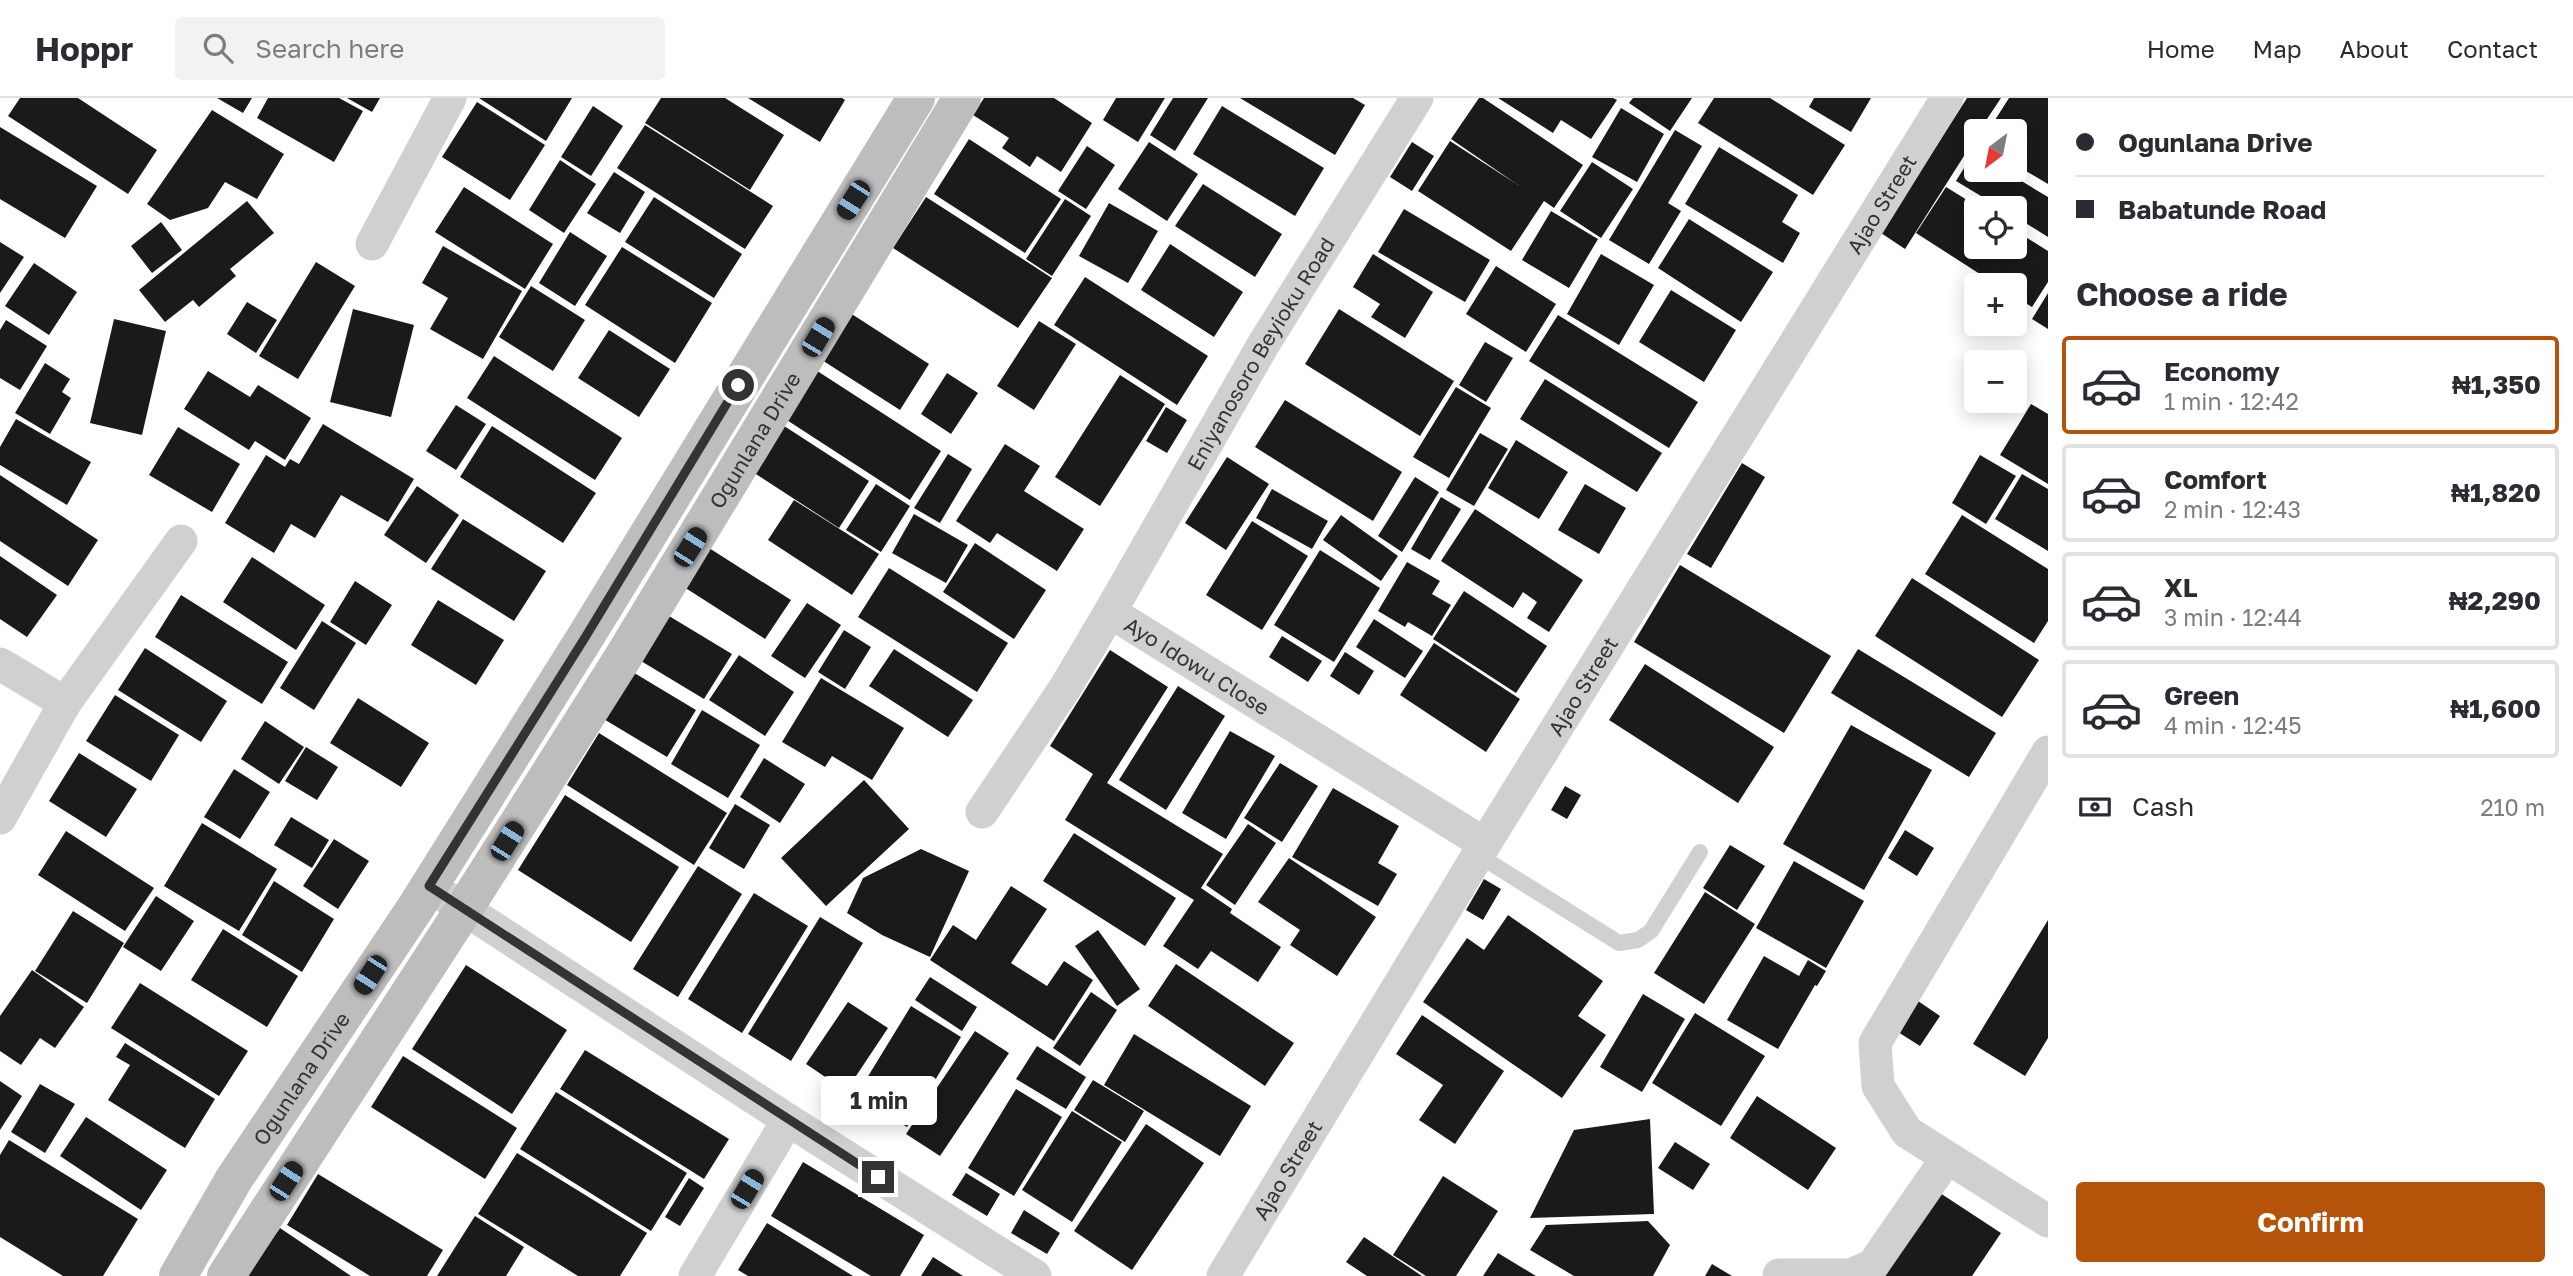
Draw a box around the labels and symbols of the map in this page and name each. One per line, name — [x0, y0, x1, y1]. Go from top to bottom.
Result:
north arrow — [1964, 119, 2026, 182]
street label: Ajao Street — [1841, 150, 1922, 258]
car — [833, 177, 874, 223]
street label: Eniyanosoro Beyioku Road — [1181, 232, 1340, 475]
car — [799, 314, 838, 360]
street label: Ogunlana Drive — [703, 367, 806, 513]
route start — [722, 369, 754, 401]
car — [670, 524, 711, 570]
street label: Ayo Idowu Close — [1120, 611, 1274, 721]
street label: Ajao Street — [1542, 632, 1623, 740]
car — [487, 818, 528, 864]
car — [350, 952, 391, 998]
street label: Ogunlana Drive — [247, 1007, 355, 1150]
callout: 1 min — [820, 1076, 936, 1124]
street label: Ajao Street — [1247, 1115, 1327, 1224]
car — [266, 1158, 307, 1204]
route end — [862, 1161, 894, 1193]
car — [728, 1166, 767, 1212]

